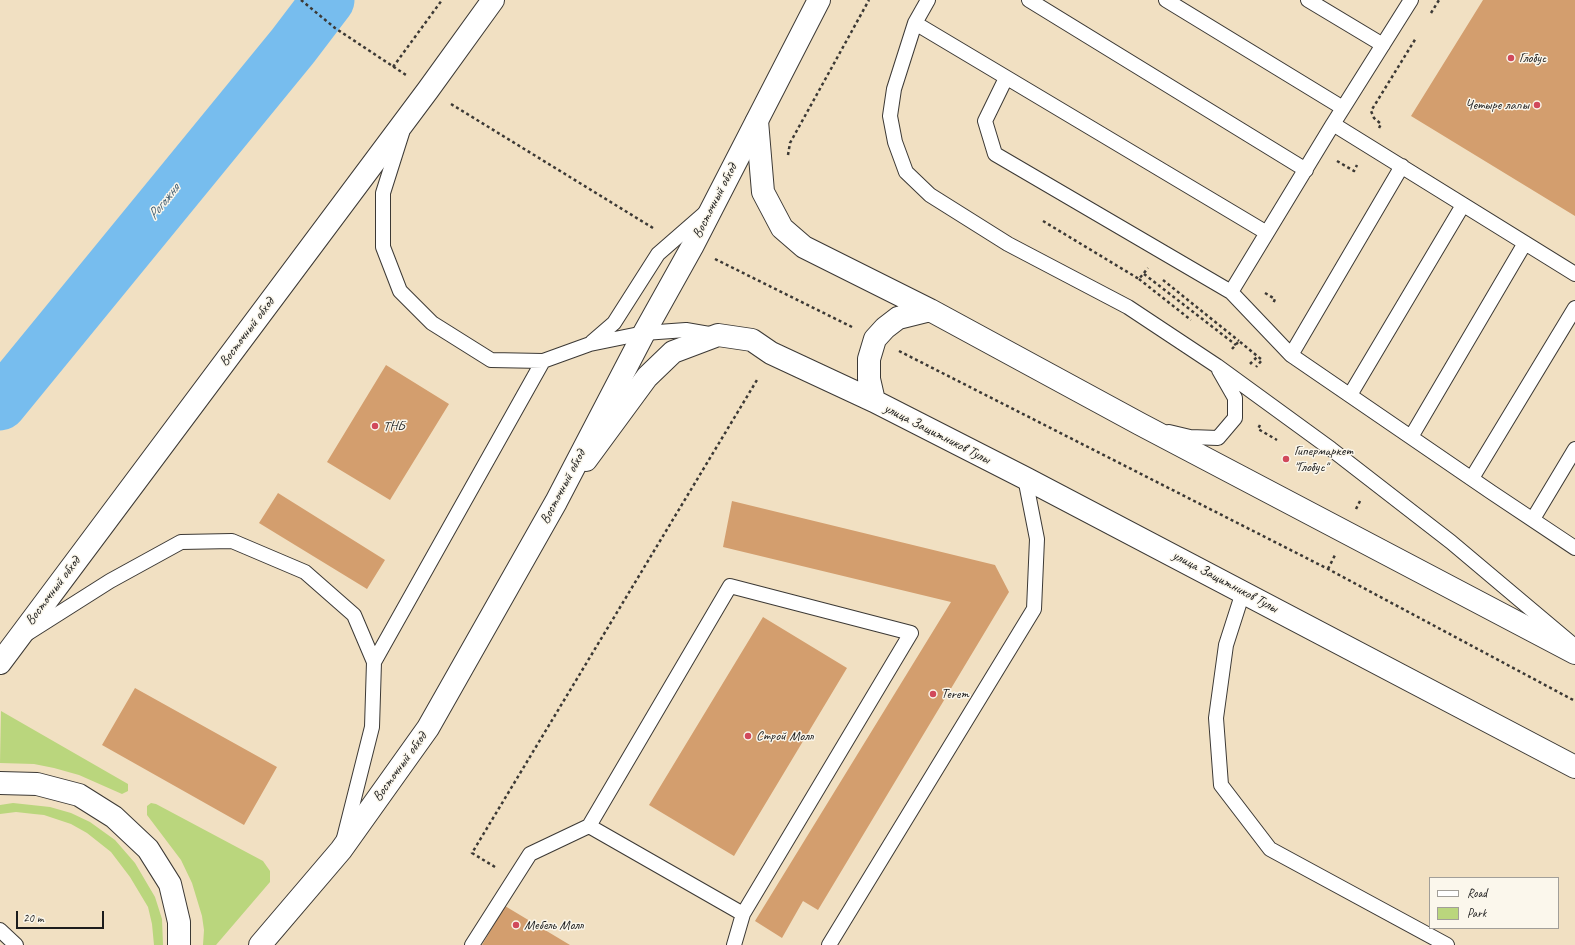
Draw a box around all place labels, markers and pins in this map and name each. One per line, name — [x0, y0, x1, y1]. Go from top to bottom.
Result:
place label: Глобус — [1519, 50, 1546, 66]
marker: Глобус — [1506, 53, 1516, 63]
place label: Четыре лапы — [1465, 97, 1529, 113]
marker: Четыре лапы — [1532, 100, 1542, 110]
place label: ТНБ — [383, 418, 405, 434]
marker: ТНБ — [370, 421, 380, 431]
place label: Гипермаркет "Глобус" — [1294, 443, 1353, 476]
marker: Гипермаркет "Глобус" — [1281, 454, 1291, 464]
place label: Terem — [941, 686, 969, 702]
marker: Terem — [928, 689, 938, 699]
place label: Строй Молл — [756, 728, 813, 744]
marker: Строй Молл — [743, 731, 753, 741]
place label: Мебель Молл — [524, 917, 583, 933]
marker: Мебель Молл — [511, 920, 521, 930]

